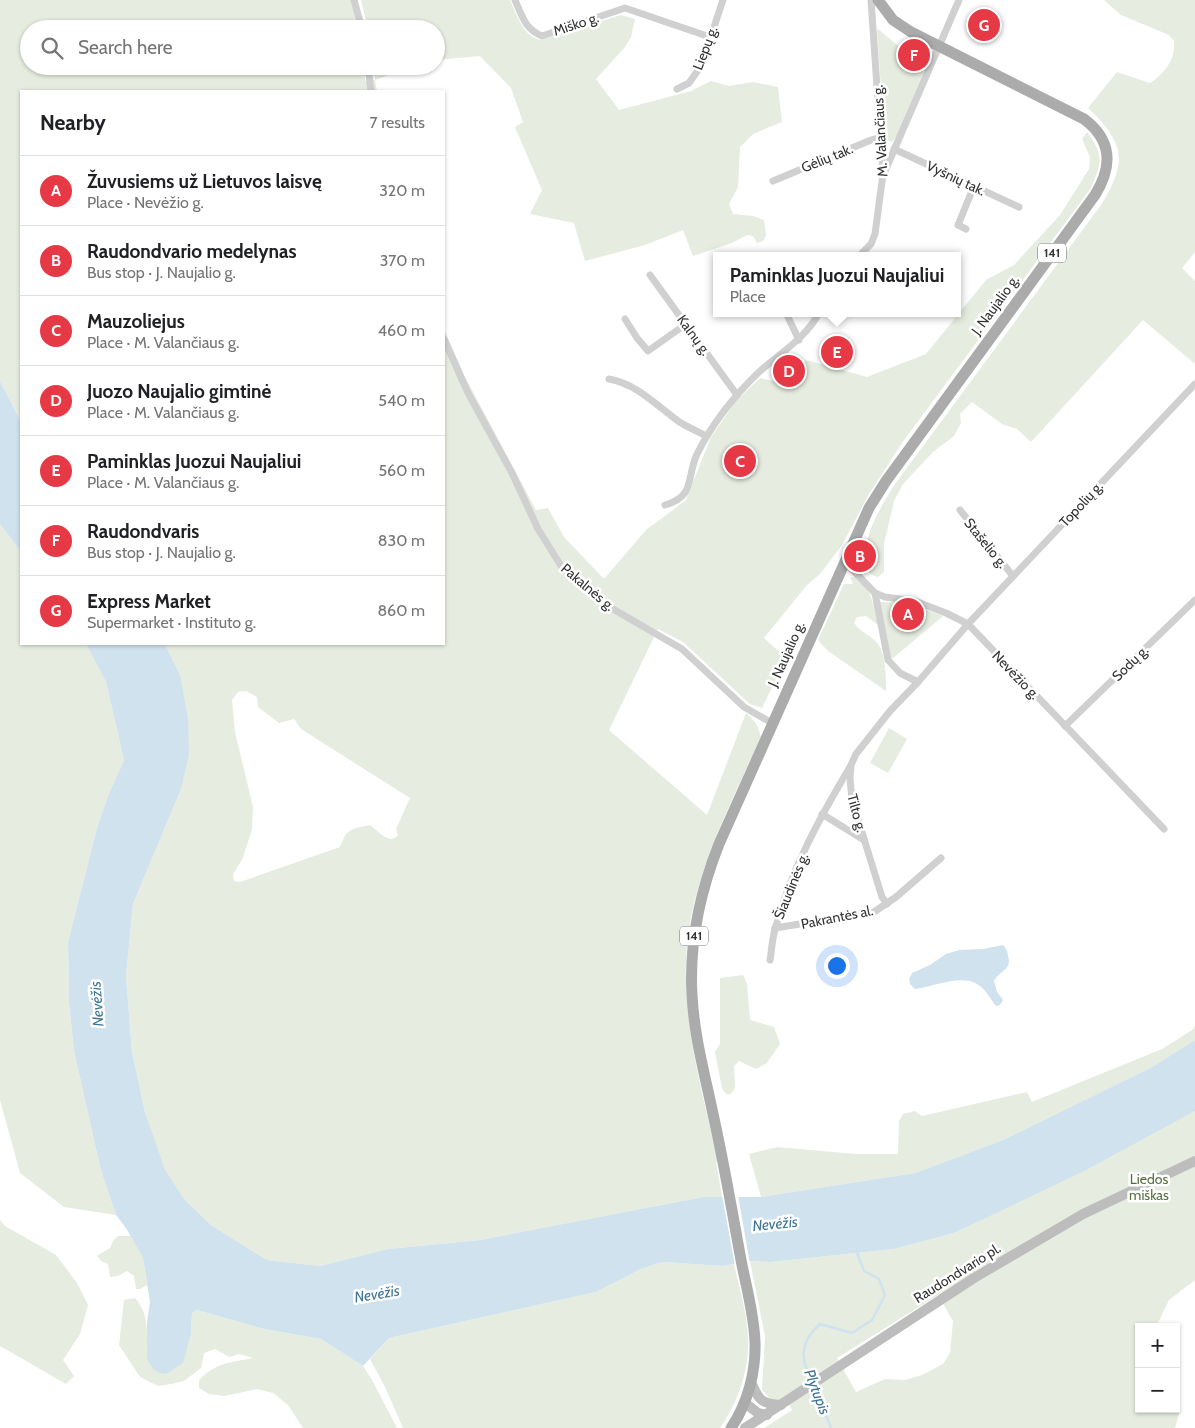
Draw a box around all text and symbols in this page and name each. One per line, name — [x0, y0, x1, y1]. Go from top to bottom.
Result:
pin: G — [968, 6, 1000, 44]
street label: Miško g. — [551, 8, 601, 40]
search box — [20, 20, 445, 75]
street label: Liepų g. — [688, 24, 722, 72]
icon: search — [38, 34, 66, 62]
text: Search here — [78, 36, 172, 59]
pin: F — [898, 36, 930, 74]
street label: M. Valančiaus g. — [869, 84, 891, 178]
text: Nearby — [40, 110, 106, 135]
text: 7 results — [370, 113, 425, 132]
street label: Gėlių tak. — [799, 140, 855, 176]
street label: Vyšnių tak. — [924, 157, 988, 200]
text: Žuvusiems už Lietuvos laisvę — [87, 170, 322, 193]
text: A — [51, 181, 61, 200]
text: 320 m — [379, 181, 425, 200]
text: Place · Nevėžio g. — [87, 193, 204, 212]
text: Raudondvario medelynas — [87, 240, 296, 263]
road number: 141 — [1038, 244, 1066, 262]
text: B — [51, 251, 61, 270]
text: 370 m — [380, 251, 425, 270]
popup — [713, 252, 961, 317]
text: Bus stop · J. Naujalio g. — [87, 263, 236, 282]
text: Paminklas Juozui Naujaliui — [730, 264, 944, 287]
street label: J. Naujalio g. — [967, 271, 1023, 339]
text: Place — [730, 287, 766, 306]
text: Mauzoliejus — [87, 310, 185, 333]
street label: Kalnų g. — [673, 311, 715, 359]
text: C — [51, 321, 61, 340]
text: 460 m — [378, 321, 425, 340]
text: Place · M. Valančiaus g. — [87, 333, 239, 352]
pin: E — [821, 333, 853, 371]
pin: D — [773, 352, 805, 390]
text: Juozo Naujalio gimtinė — [87, 380, 271, 403]
text: D — [50, 391, 62, 410]
text: 540 m — [378, 391, 425, 410]
text: Place · M. Valančiaus g. — [87, 403, 239, 422]
pin: C — [724, 442, 756, 480]
text: Paminklas Juozui Naujaliui — [87, 450, 301, 473]
text: E — [51, 461, 61, 480]
text: 560 m — [378, 461, 425, 480]
text: Place · M. Valančiaus g. — [87, 473, 239, 492]
street label: Topolių g. — [1055, 477, 1107, 531]
street label: Stašelio g. — [960, 514, 1012, 572]
text: Raudondvaris — [87, 520, 199, 543]
text: F — [52, 531, 60, 550]
text: 830 m — [378, 531, 425, 550]
pin: B — [844, 537, 876, 575]
text: Bus stop · J. Naujalio g. — [87, 543, 236, 562]
street label: Pakalnės g. — [557, 559, 619, 615]
text: Express Market — [87, 590, 211, 613]
pin: A — [892, 595, 924, 633]
text: G — [51, 601, 61, 620]
text: 860 m — [377, 601, 425, 620]
text: Supermarket · Instituto g. — [87, 613, 256, 632]
street label: J. Naujalio g. — [763, 618, 809, 691]
street label: Sodų g. — [1108, 641, 1152, 685]
street label: Nevėžio g. — [988, 647, 1044, 703]
street label: Tilto g. — [843, 792, 871, 834]
street label: Šiaudinės g. — [770, 850, 812, 922]
street label: Pakrantės al. — [799, 901, 875, 933]
road number: 141 — [680, 926, 708, 946]
your location — [824, 953, 850, 979]
water label: Nevėžis — [86, 981, 108, 1027]
park label: Liedos miškas — [1129, 1170, 1169, 1204]
water label: Nevėžis — [751, 1213, 799, 1235]
street label: Raudondvario pl. — [910, 1239, 1004, 1307]
water label: Nevėžis — [353, 1282, 401, 1306]
map controls — [1135, 1323, 1180, 1413]
button: + — [1135, 1323, 1180, 1368]
water label: Plytupis — [800, 1367, 834, 1417]
button: − — [1135, 1368, 1180, 1413]

